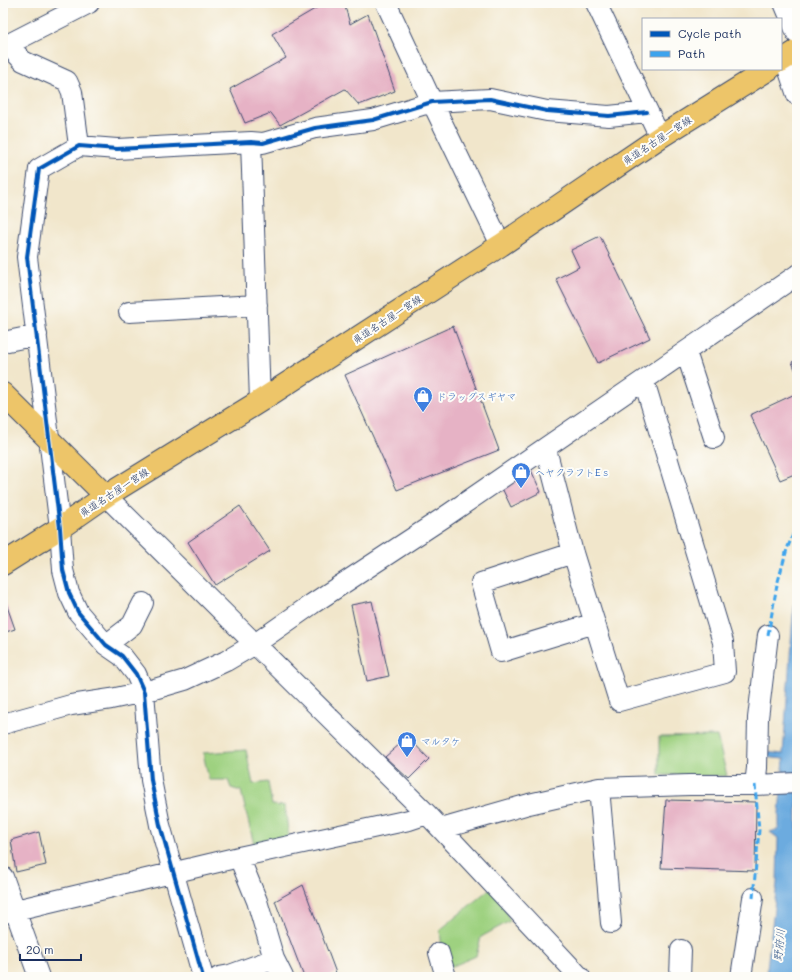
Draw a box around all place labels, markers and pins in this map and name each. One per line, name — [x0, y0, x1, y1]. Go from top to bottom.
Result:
shop icon: ドラッグスギヤマ — [412, 385, 434, 413]
place label: ドラッグスギヤマ — [437, 389, 516, 403]
shop icon: ヘヤクラフトEｓ — [510, 461, 532, 489]
place label: ヘヤクラフトEｓ — [535, 465, 611, 479]
shop icon: マルタケ — [396, 730, 418, 758]
place label: マルタケ — [421, 734, 461, 748]

